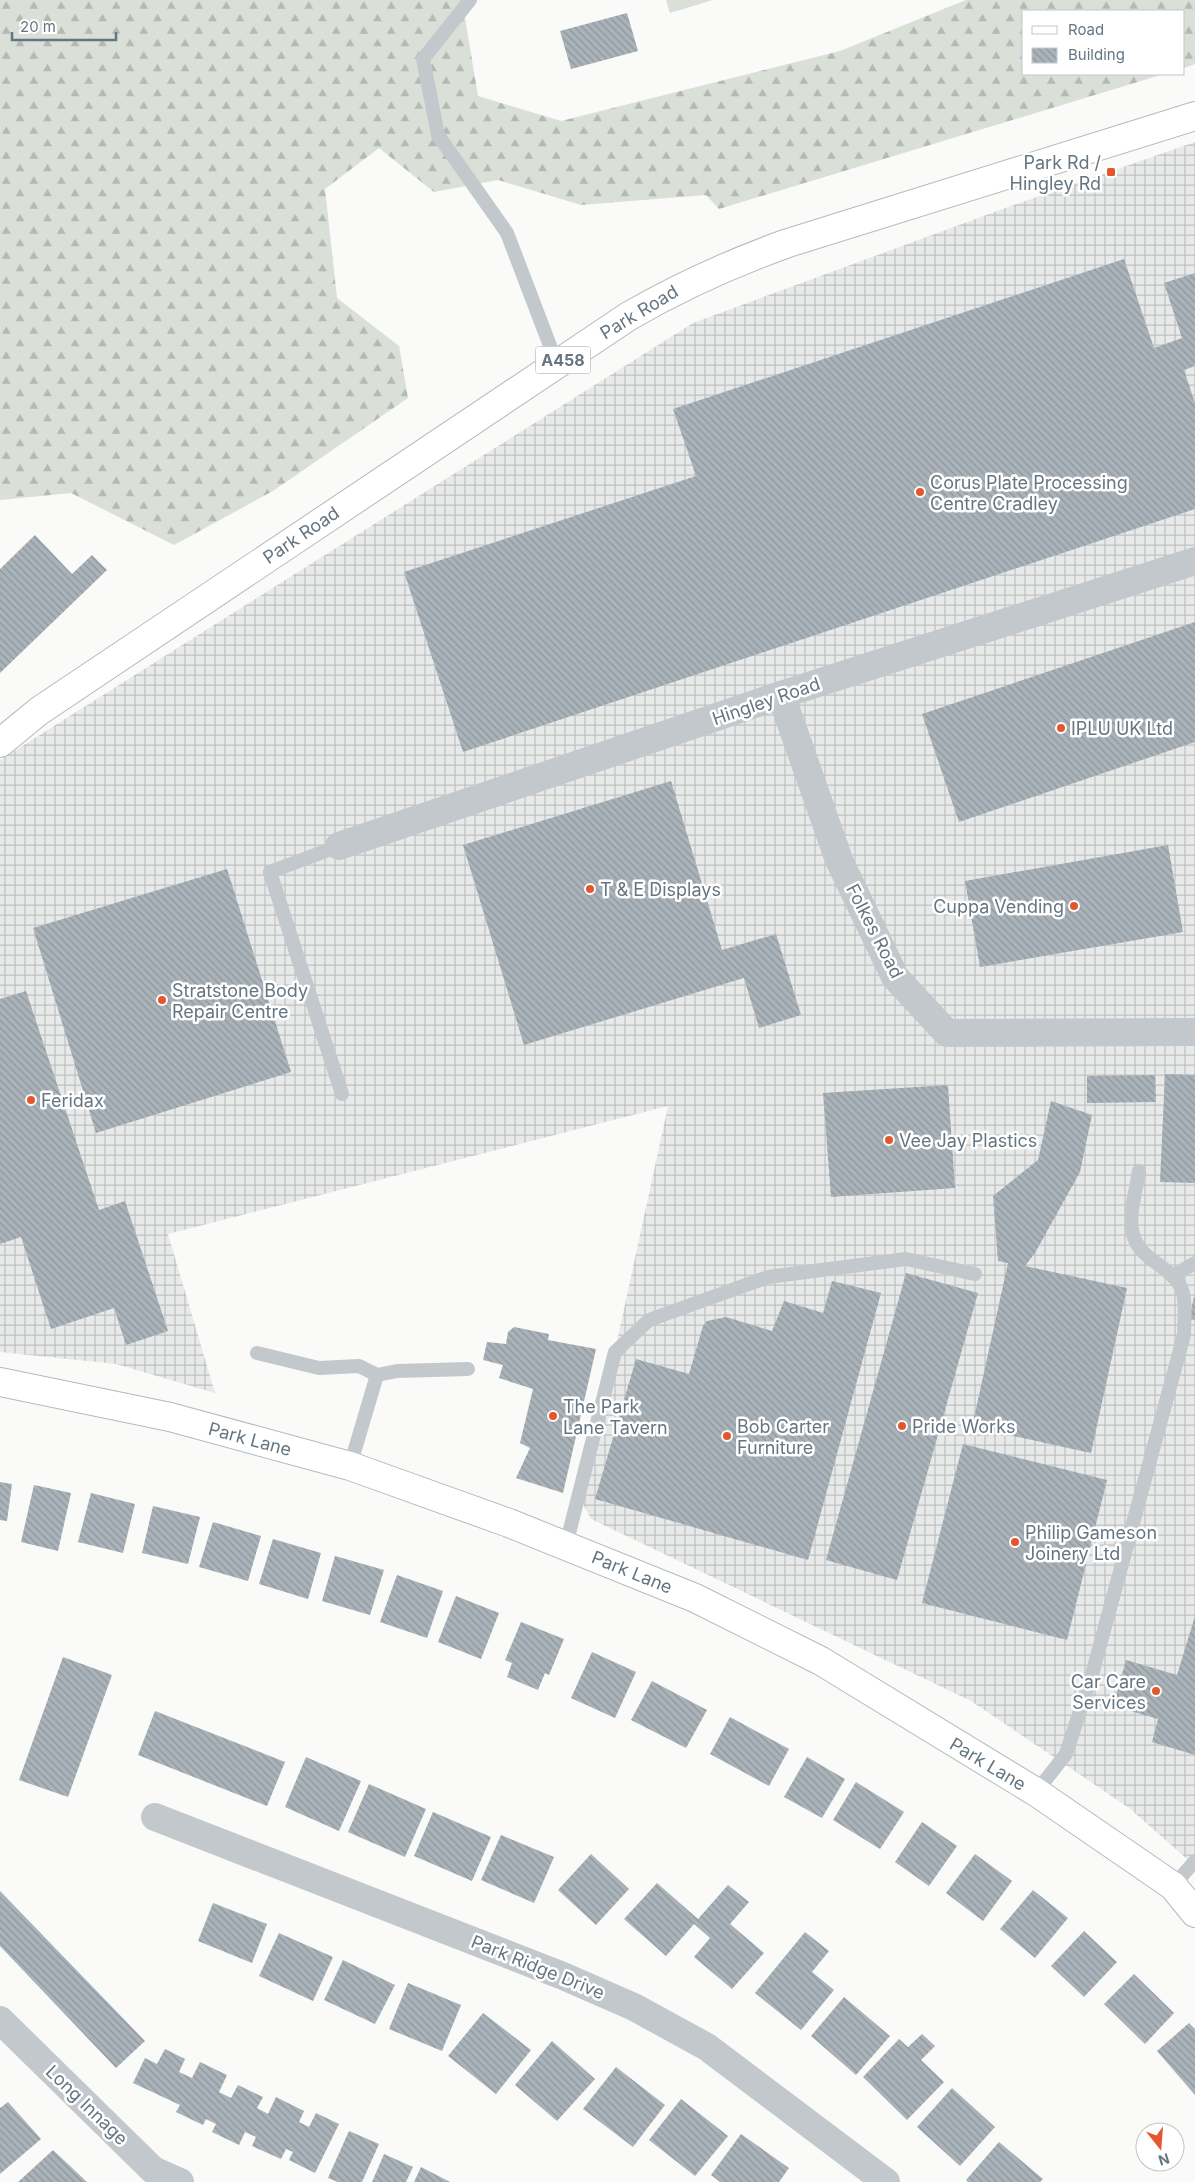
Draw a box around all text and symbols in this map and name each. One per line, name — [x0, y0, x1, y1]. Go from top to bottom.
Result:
scale bar — [12, 10, 116, 42]
legend — [1022, 10, 1185, 75]
text: 20 m — [20, 17, 56, 36]
text: Road — [1068, 20, 1104, 39]
text: Building — [1068, 45, 1125, 64]
place label: Park Rd / Hingley Rd — [1010, 152, 1102, 194]
marker: Park Rd / Hingley Rd — [1105, 166, 1117, 178]
street label: Park Road — [596, 281, 682, 343]
road number: A458 — [536, 346, 590, 374]
place label: Corus Plate Processing Centre Cradley — [930, 472, 1128, 514]
marker: Corus Plate Processing Centre Cradley — [914, 486, 926, 498]
street label: Park Road — [259, 502, 343, 568]
street label: Hingley Road — [709, 673, 823, 729]
place label: IPLU UK Ltd — [1071, 718, 1173, 739]
marker: IPLU UK Ltd — [1055, 722, 1067, 734]
place label: T & E Displays — [600, 879, 721, 900]
street label: Folkes Road — [842, 880, 908, 982]
marker: T & E Displays — [584, 883, 596, 895]
place label: Cuppa Vending — [933, 896, 1064, 917]
marker: Cuppa Vending — [1068, 900, 1080, 912]
place label: Stratstone Body Repair Centre — [172, 980, 308, 1022]
marker: Stratstone Body Repair Centre — [156, 994, 168, 1006]
place label: Feridax — [41, 1090, 104, 1111]
marker: Feridax — [25, 1094, 37, 1106]
place label: Vee Jay Plastics — [899, 1130, 1037, 1151]
marker: Vee Jay Plastics — [883, 1134, 895, 1146]
place label: The Park Lane Tavern — [563, 1396, 668, 1438]
marker: The Park Lane Tavern — [547, 1410, 559, 1422]
place label: Bob Carter Furniture — [737, 1416, 829, 1458]
place label: Pride Works — [912, 1416, 1016, 1437]
street label: Park Lane — [206, 1418, 294, 1460]
marker: Pride Works — [896, 1420, 908, 1432]
marker: Bob Carter Furniture — [721, 1430, 733, 1442]
place label: Philip Gameson Joinery Ltd — [1025, 1522, 1157, 1564]
marker: Philip Gameson Joinery Ltd — [1009, 1536, 1021, 1548]
street label: Park Lane — [589, 1546, 675, 1598]
place label: Car Care Services — [1071, 1671, 1146, 1713]
marker: Car Care Services — [1150, 1685, 1162, 1697]
street label: Park Lane — [946, 1733, 1030, 1795]
street label: Park Ridge Drive — [468, 1931, 608, 2003]
street label: Long Innage — [42, 2061, 132, 2149]
north arrow — [1135, 2122, 1185, 2172]
text: N — [1156, 2150, 1172, 2170]

